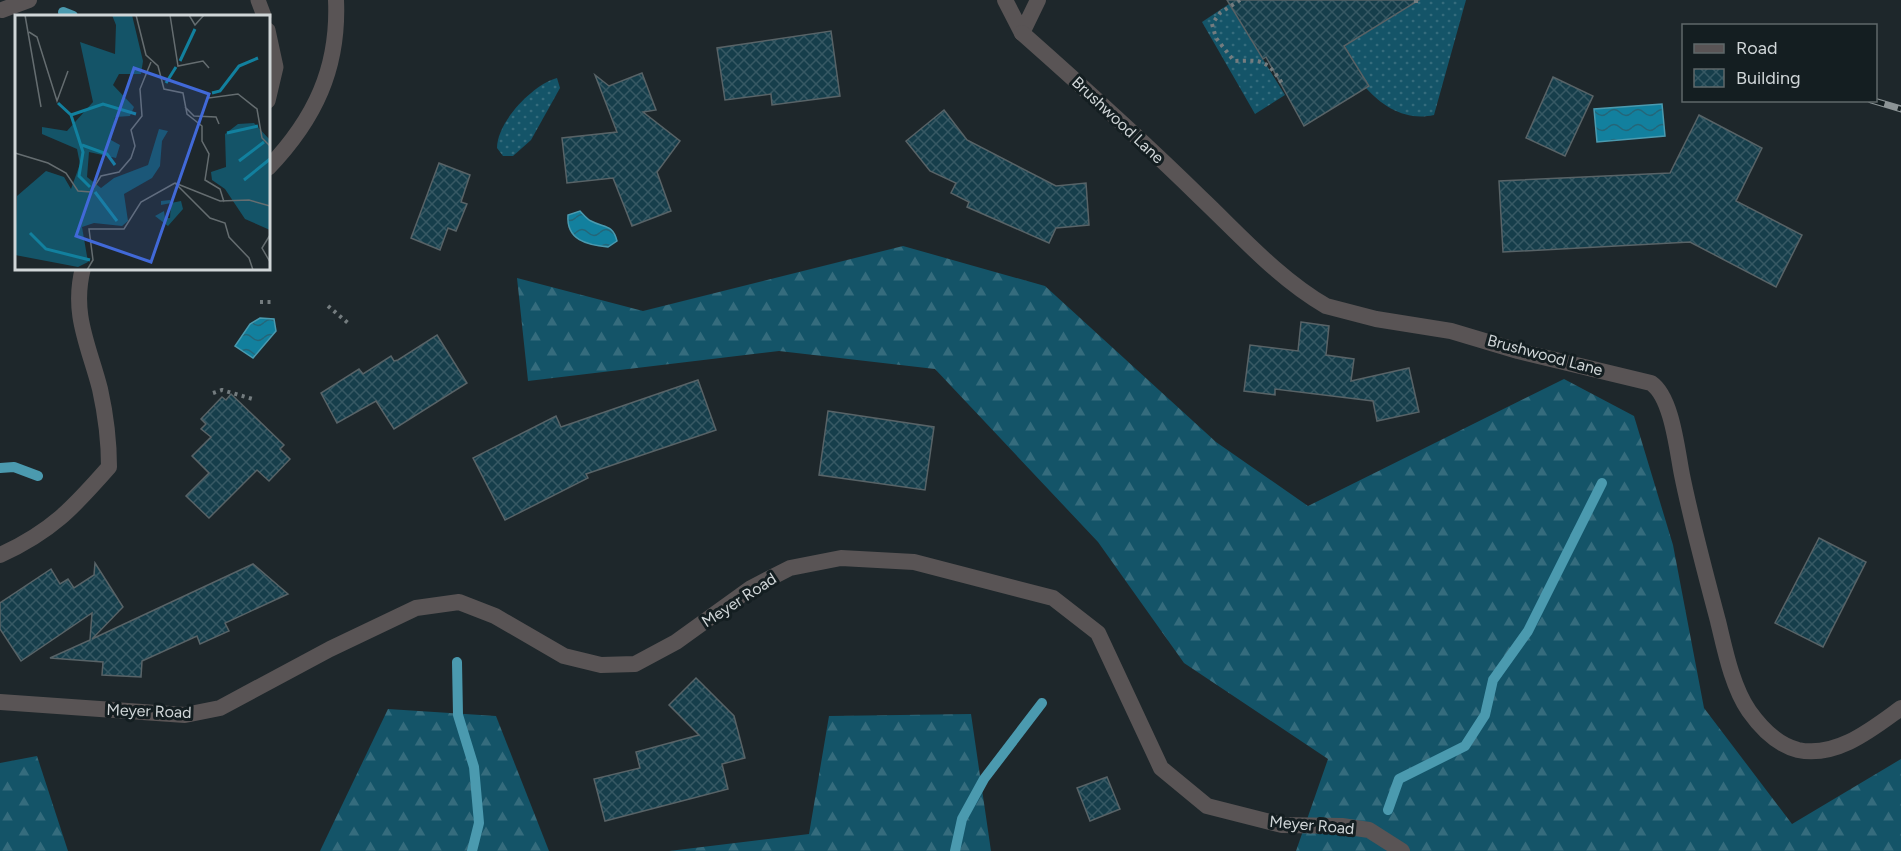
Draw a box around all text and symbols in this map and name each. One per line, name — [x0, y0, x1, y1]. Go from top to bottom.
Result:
inset map — [15, 15, 270, 270]
legend — [1682, 24, 1877, 102]
text: Road — [1736, 37, 1777, 59]
text: Building — [1736, 67, 1801, 89]
street label: Brushwood Lane — [1068, 73, 1168, 168]
street label: Brushwood Lane — [1485, 330, 1605, 380]
street label: Meyer Road — [698, 569, 780, 631]
street label: Meyer Road — [106, 700, 192, 722]
street label: Meyer Road — [1269, 812, 1355, 838]

